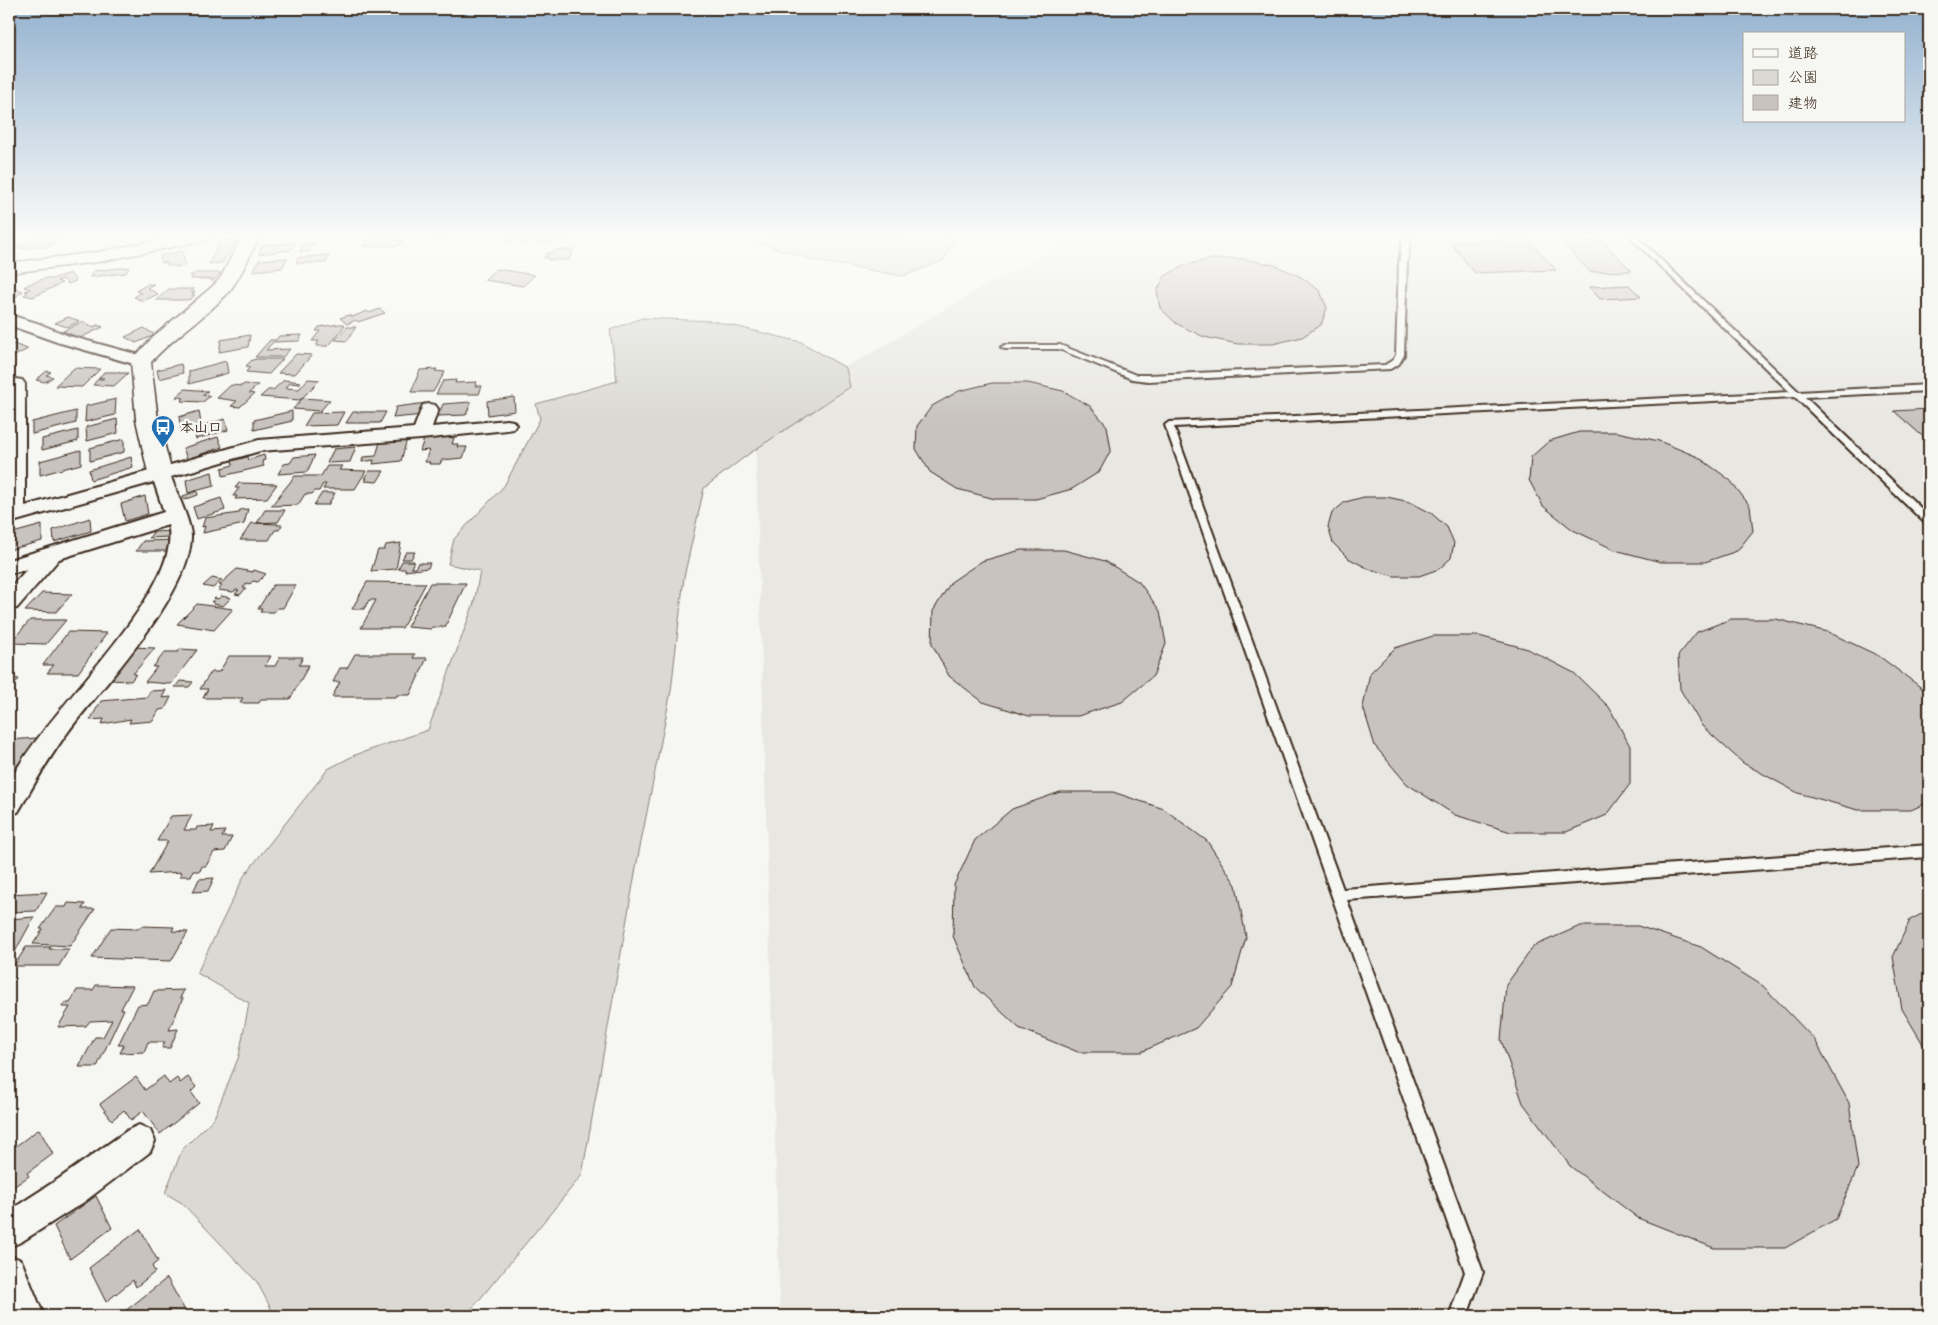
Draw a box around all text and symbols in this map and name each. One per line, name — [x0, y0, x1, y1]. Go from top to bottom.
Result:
legend — [1743, 32, 1906, 122]
text: 道路 — [1788, 43, 1818, 62]
text: 公園 — [1788, 67, 1818, 86]
text: 建物 — [1788, 93, 1818, 112]
bus stop icon: 本山口 — [150, 414, 176, 448]
place label: 本山口 — [180, 418, 222, 436]

